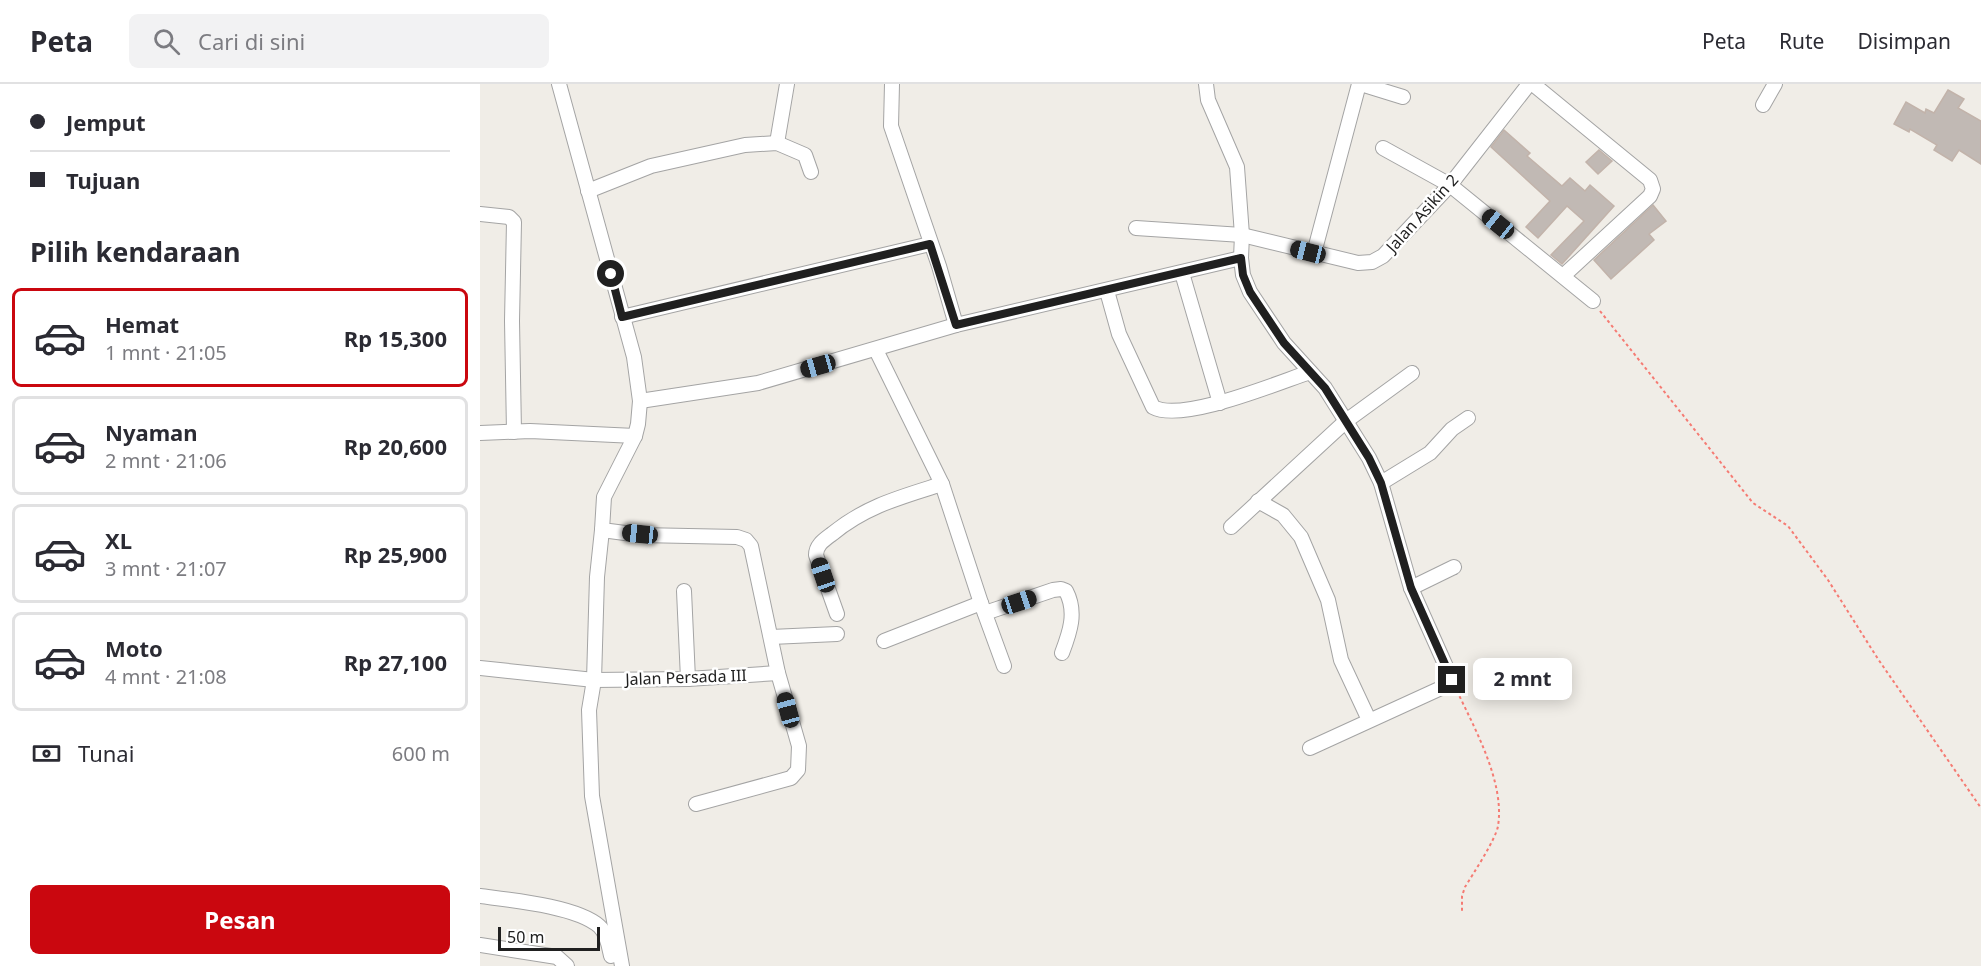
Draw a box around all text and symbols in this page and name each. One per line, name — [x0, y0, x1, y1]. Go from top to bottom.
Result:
search box — [129, 14, 549, 68]
text: Peta — [30, 22, 93, 60]
icon: search — [150, 25, 183, 58]
text: Cari di sini — [198, 26, 305, 56]
text: Peta — [1702, 27, 1746, 55]
text: Rute — [1779, 27, 1824, 55]
text: Disimpan — [1857, 27, 1951, 55]
text: Jemput — [66, 107, 146, 137]
text: Tujuan — [66, 165, 140, 195]
street label: Jalan Asikin 2 — [1380, 169, 1463, 258]
car — [1478, 206, 1518, 242]
text: Pilih kendaraan — [30, 233, 241, 270]
car — [1288, 239, 1328, 265]
route start — [597, 260, 624, 287]
text: Hemat — [105, 309, 179, 339]
icon: car — [33, 311, 87, 365]
text: Rp 15,300 — [344, 323, 447, 353]
text: 1 mnt · 21:05 — [105, 339, 227, 366]
car — [798, 352, 838, 380]
text: Nyaman — [105, 417, 198, 447]
icon: car — [33, 419, 87, 473]
text: Rp 20,600 — [344, 431, 447, 461]
text: 2 mnt · 21:06 — [105, 447, 227, 474]
car — [621, 523, 659, 545]
text: XL — [105, 525, 132, 555]
icon: car — [33, 527, 87, 581]
text: Rp 25,900 — [344, 539, 447, 569]
text: 3 mnt · 21:07 — [105, 555, 227, 582]
car — [809, 555, 837, 595]
car — [999, 588, 1039, 616]
text: Moto — [105, 633, 163, 663]
icon: car — [33, 635, 87, 689]
text: Rp 27,100 — [344, 647, 447, 677]
callout: 2 mnt — [1473, 659, 1572, 701]
text: 4 mnt · 21:08 — [105, 663, 227, 690]
street label: Jalan Persada III — [623, 664, 747, 690]
text: 2 mnt — [1494, 665, 1551, 692]
route end — [1438, 666, 1465, 693]
car — [775, 690, 801, 730]
icon: cash — [30, 737, 63, 770]
text: Tunai — [78, 738, 134, 768]
text: 600 m — [392, 740, 450, 767]
button: Pesan — [30, 885, 450, 954]
scale bar — [498, 924, 600, 952]
text: 50 m — [507, 926, 544, 948]

